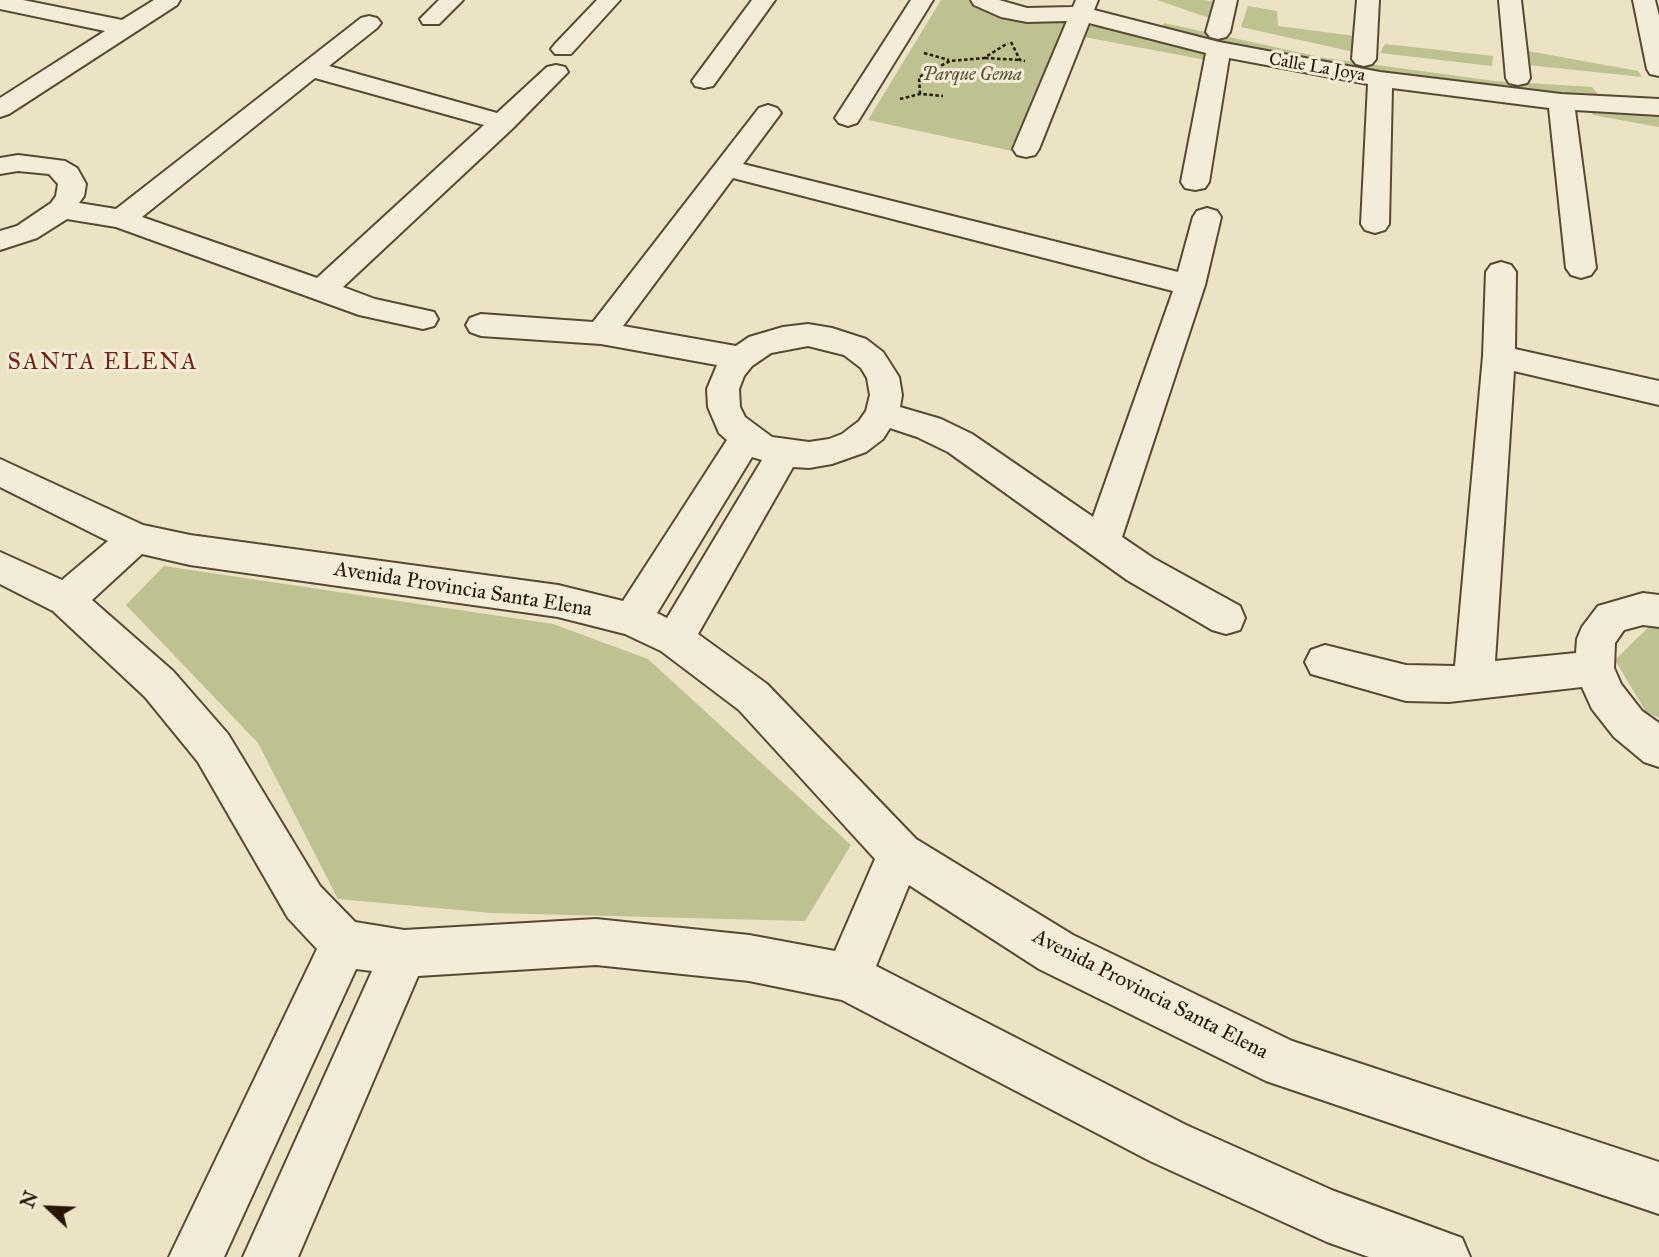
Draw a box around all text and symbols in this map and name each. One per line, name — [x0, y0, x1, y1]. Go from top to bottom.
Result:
street label: Calle La Joya — [1267, 49, 1367, 87]
park label: Parque Gema — [922, 65, 1022, 87]
district label: SANTA ELENA — [9, 349, 197, 377]
street label: Avenida Provincia Santa Elena — [332, 557, 594, 623]
street label: Avenida Provincia Santa Elena — [1028, 925, 1272, 1065]
north arrow — [14, 1173, 84, 1243]
text: N — [15, 1188, 43, 1212]

